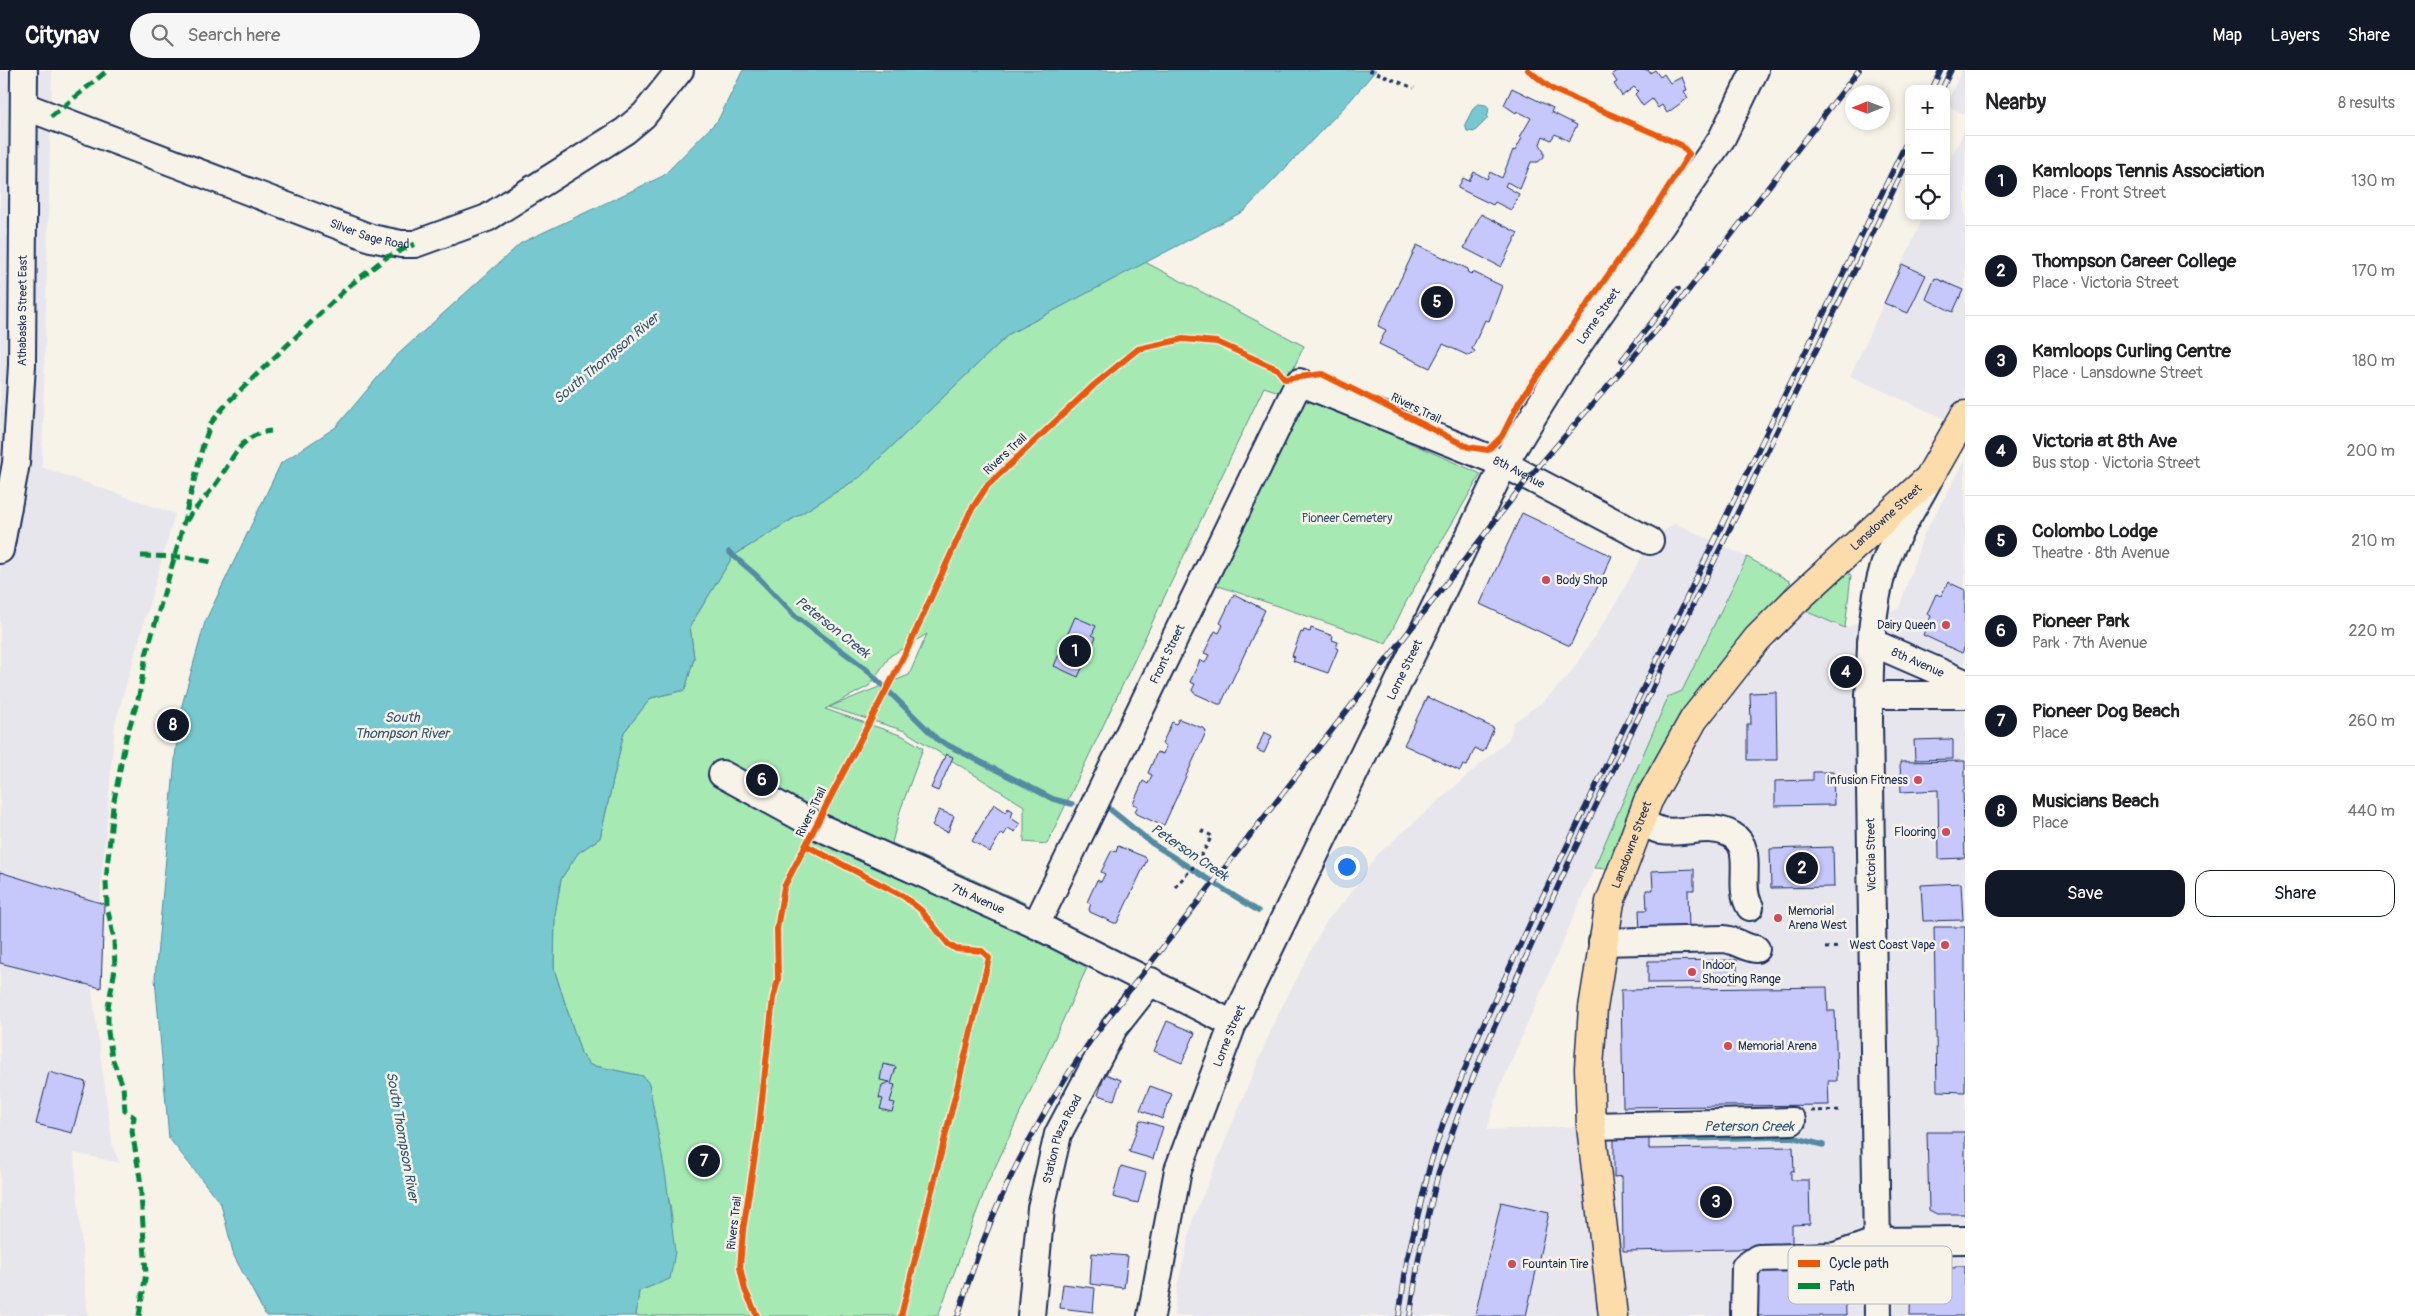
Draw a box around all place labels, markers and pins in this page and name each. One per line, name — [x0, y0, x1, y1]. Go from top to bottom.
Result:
pin: 5 — [1421, 283, 1453, 321]
place label: Body Shop — [1556, 573, 1608, 588]
marker: Body Shop — [1540, 574, 1552, 586]
place label: Dairy Queen — [1877, 618, 1936, 633]
marker: Dairy Queen — [1940, 619, 1952, 631]
pin: 1 — [1059, 632, 1091, 670]
pin: 4 — [1830, 653, 1862, 691]
pin: 8 — [157, 706, 189, 744]
pin: 6 — [746, 761, 778, 799]
place label: Infusion Fitness — [1827, 773, 1909, 788]
marker: Infusion Fitness — [1912, 774, 1924, 786]
place label: Flooring — [1894, 825, 1936, 840]
marker: Flooring — [1940, 826, 1952, 838]
pin: 2 — [1786, 849, 1818, 887]
place label: Memorial Arena West — [1788, 904, 1847, 933]
marker: Memorial Arena West — [1772, 912, 1784, 924]
place label: West Coast Vape — [1849, 938, 1935, 953]
marker: West Coast Vape — [1939, 939, 1951, 951]
place label: Indoor Shooting Range — [1702, 958, 1781, 987]
marker: Indoor Shooting Range — [1686, 966, 1698, 978]
place label: Memorial Arena — [1738, 1039, 1817, 1054]
marker: Memorial Arena — [1722, 1040, 1734, 1052]
pin: 7 — [688, 1142, 720, 1180]
pin: 3 — [1700, 1183, 1732, 1221]
place label: Fountain Tire — [1522, 1257, 1588, 1272]
marker: Fountain Tire — [1506, 1258, 1518, 1270]

